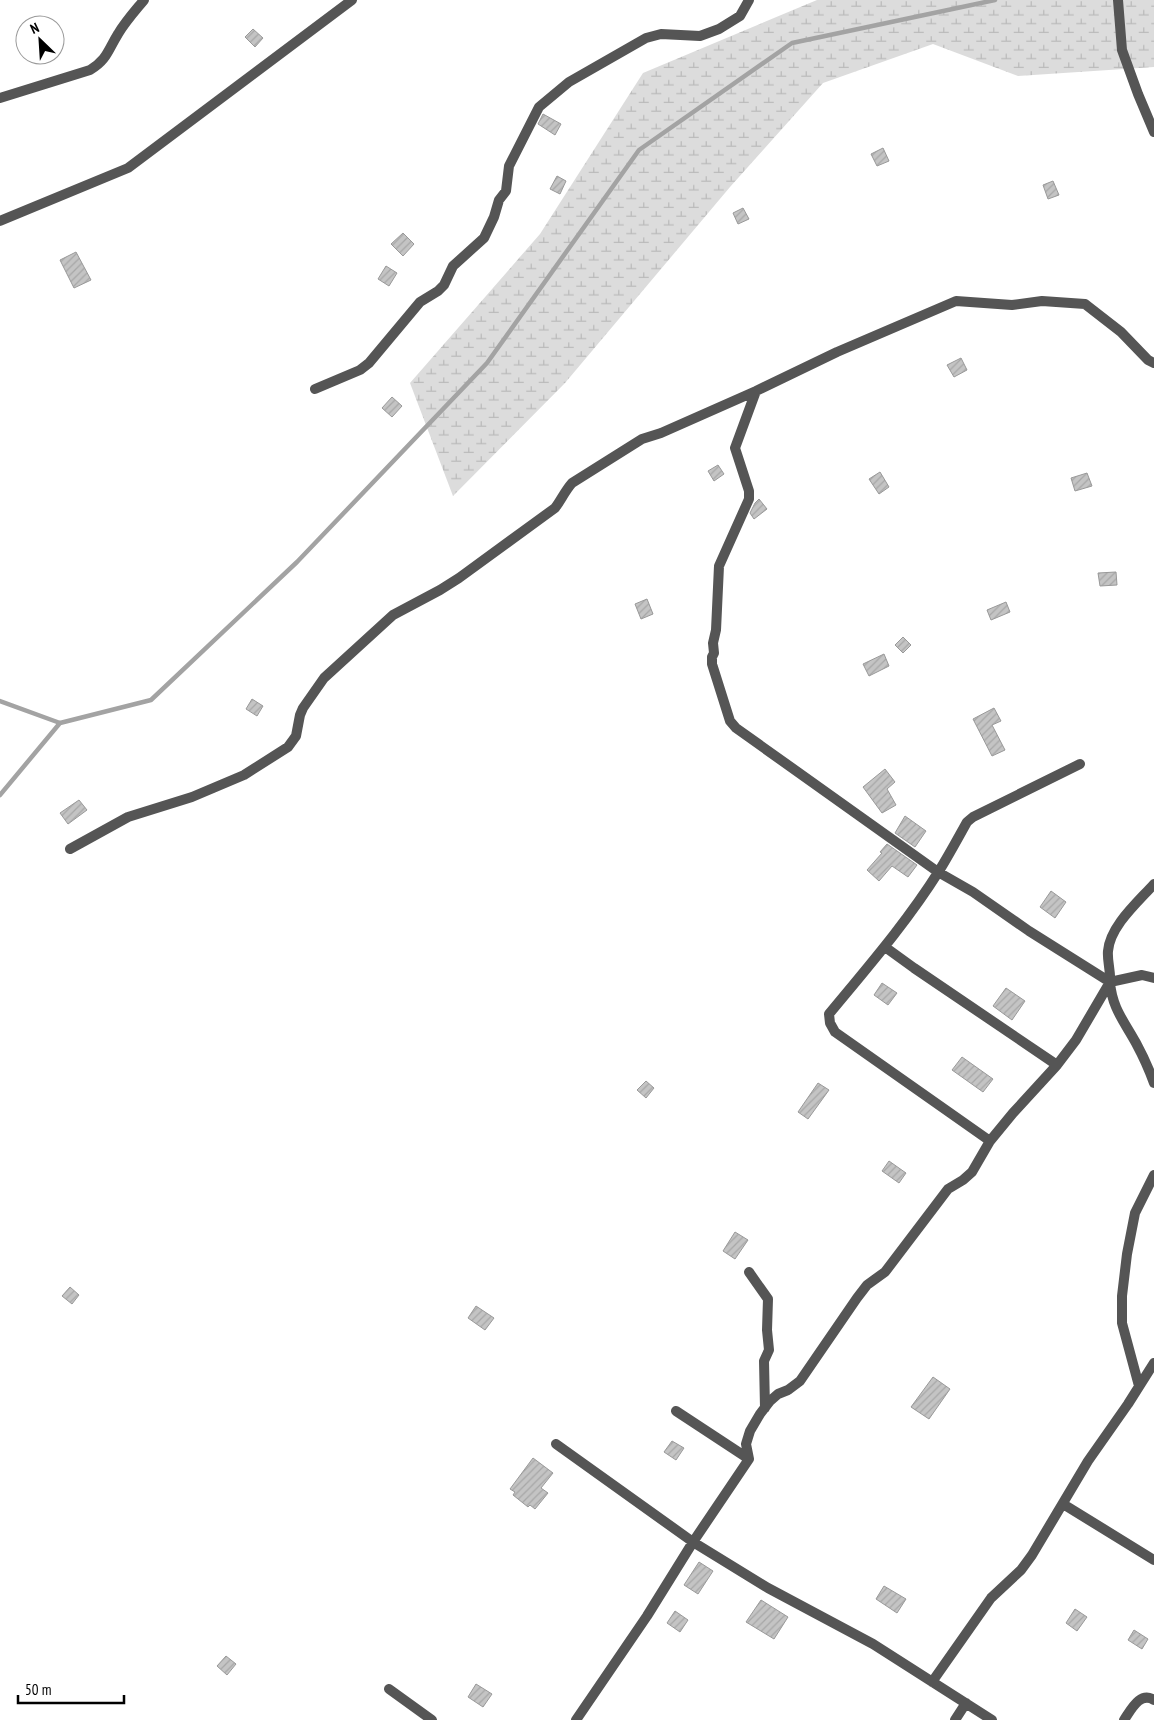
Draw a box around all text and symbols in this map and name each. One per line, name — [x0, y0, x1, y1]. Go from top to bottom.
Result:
north arrow — [15, 15, 65, 65]
text: N — [27, 18, 42, 38]
scale bar — [18, 1672, 124, 1704]
text: 50 m — [25, 1680, 51, 1699]

